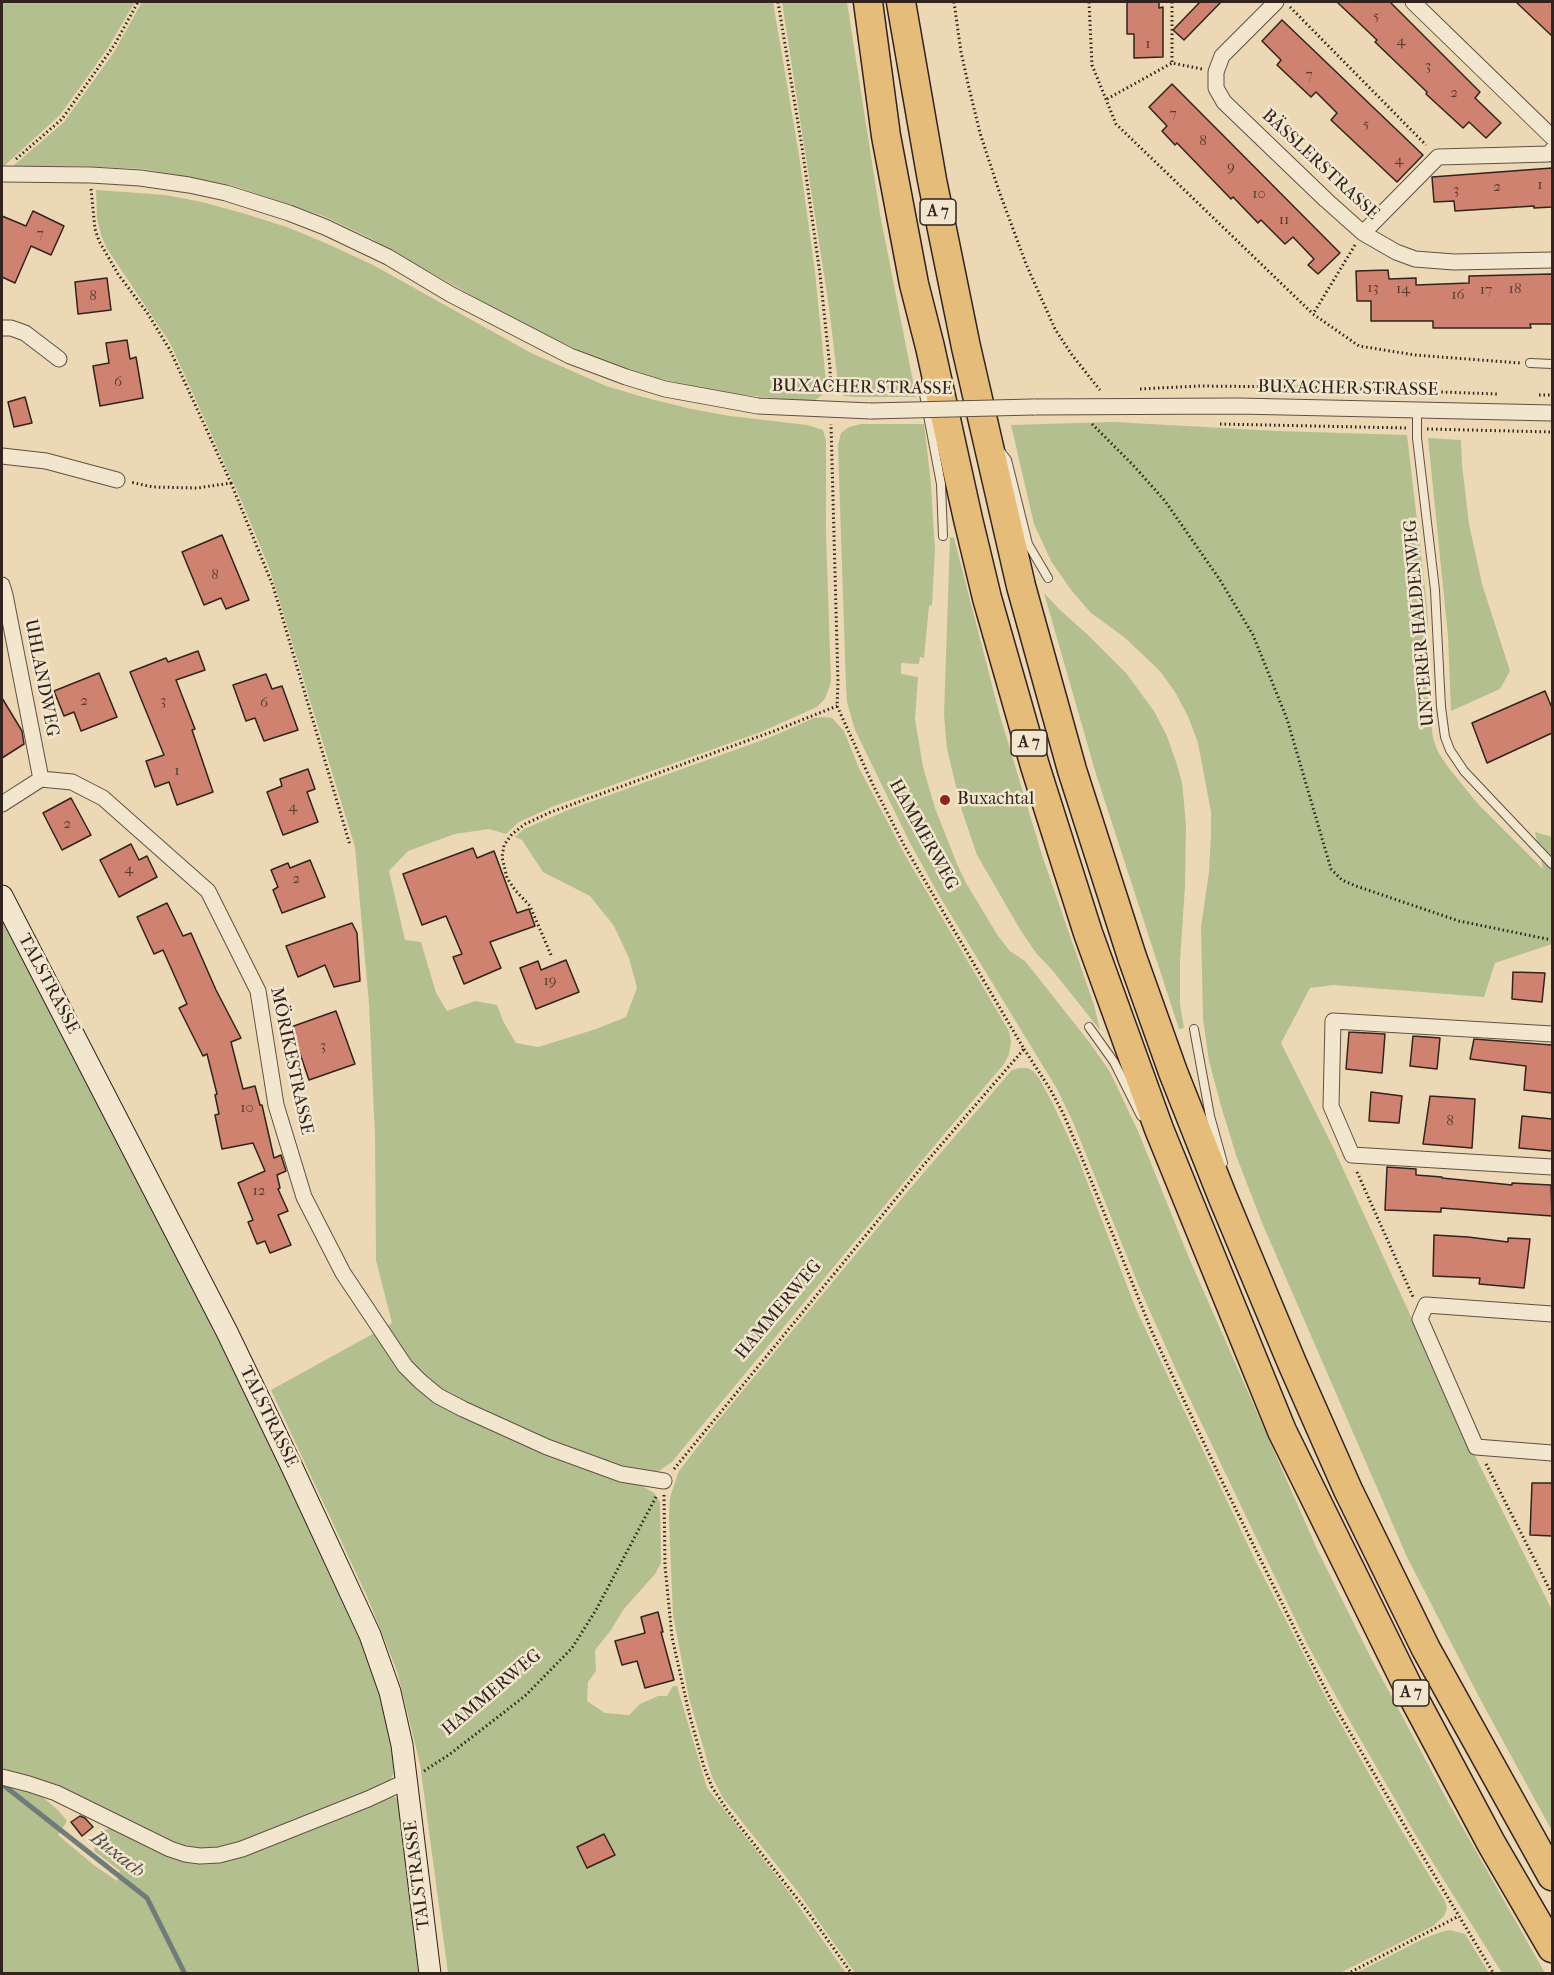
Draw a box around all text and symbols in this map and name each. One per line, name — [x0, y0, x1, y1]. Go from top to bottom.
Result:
house number: 5 — [1373, 7, 1379, 25]
house number: 4 — [1397, 32, 1405, 50]
house number: 1 — [1145, 35, 1151, 53]
house number: 3 — [1425, 57, 1431, 75]
house number: 7 — [1305, 66, 1313, 84]
house number: 2 — [1450, 84, 1458, 102]
house number: 7 — [1169, 105, 1177, 123]
street label: BÄSSLERSTRASSE — [1257, 105, 1383, 225]
house number: 5 — [1363, 115, 1369, 133]
house number: 8 — [1199, 132, 1207, 150]
house number: 4 — [1395, 151, 1403, 169]
house number: 9 — [1227, 158, 1235, 176]
house number: 1 — [1537, 176, 1543, 194]
house number: 2 — [1493, 178, 1501, 196]
house number: 3 — [1453, 181, 1459, 199]
house number: 10 — [1252, 185, 1266, 203]
road number: A 7 — [920, 199, 956, 225]
house number: 11 — [1279, 211, 1289, 229]
house number: 7 — [36, 225, 44, 243]
house number: 13 — [1367, 279, 1379, 297]
house number: 14 — [1396, 280, 1410, 298]
house number: 18 — [1509, 280, 1521, 298]
house number: 17 — [1480, 281, 1492, 299]
house number: 16 — [1451, 286, 1465, 304]
house number: 8 — [89, 287, 97, 305]
house number: 6 — [114, 373, 122, 391]
street label: BUXACHER STRASSE — [771, 376, 953, 400]
street label: BUXACHER STRASSE — [1257, 377, 1439, 401]
street label: UNTERER HALDENWEG — [1400, 518, 1440, 728]
house number: 8 — [211, 566, 219, 584]
street label: UHLANDWEG — [19, 617, 63, 739]
house number: 2 — [80, 692, 88, 710]
house number: 3 — [160, 692, 166, 710]
house number: 6 — [260, 694, 268, 712]
road number: A 7 — [1011, 730, 1047, 756]
house number: 1 — [174, 762, 180, 780]
street label: HAMMERWEG — [884, 776, 962, 894]
place label: Buxachtal — [957, 789, 1034, 811]
marker: Buxachtal — [938, 793, 952, 807]
house number: 4 — [289, 798, 297, 816]
house number: 2 — [63, 815, 71, 833]
house number: 4 — [125, 860, 133, 878]
house number: 2 — [292, 870, 300, 888]
street label: TALSTRASSE — [13, 930, 83, 1038]
house number: 19 — [543, 972, 557, 990]
street label: MÖRIKESTRASSE — [265, 985, 317, 1137]
house number: 3 — [320, 1037, 326, 1055]
house number: 10 — [240, 1099, 254, 1117]
house number: 8 — [1446, 1112, 1454, 1130]
house number: 12 — [252, 1182, 266, 1200]
street label: HAMMERWEG — [731, 1256, 827, 1364]
street label: TALSTRASSE — [234, 1363, 302, 1471]
street label: HAMMERWEG — [438, 1645, 546, 1741]
road number: A 7 — [1393, 1680, 1429, 1706]
street label: TALSTRASSE — [401, 1819, 435, 1931]
water label: Buxach — [85, 1826, 149, 1884]

